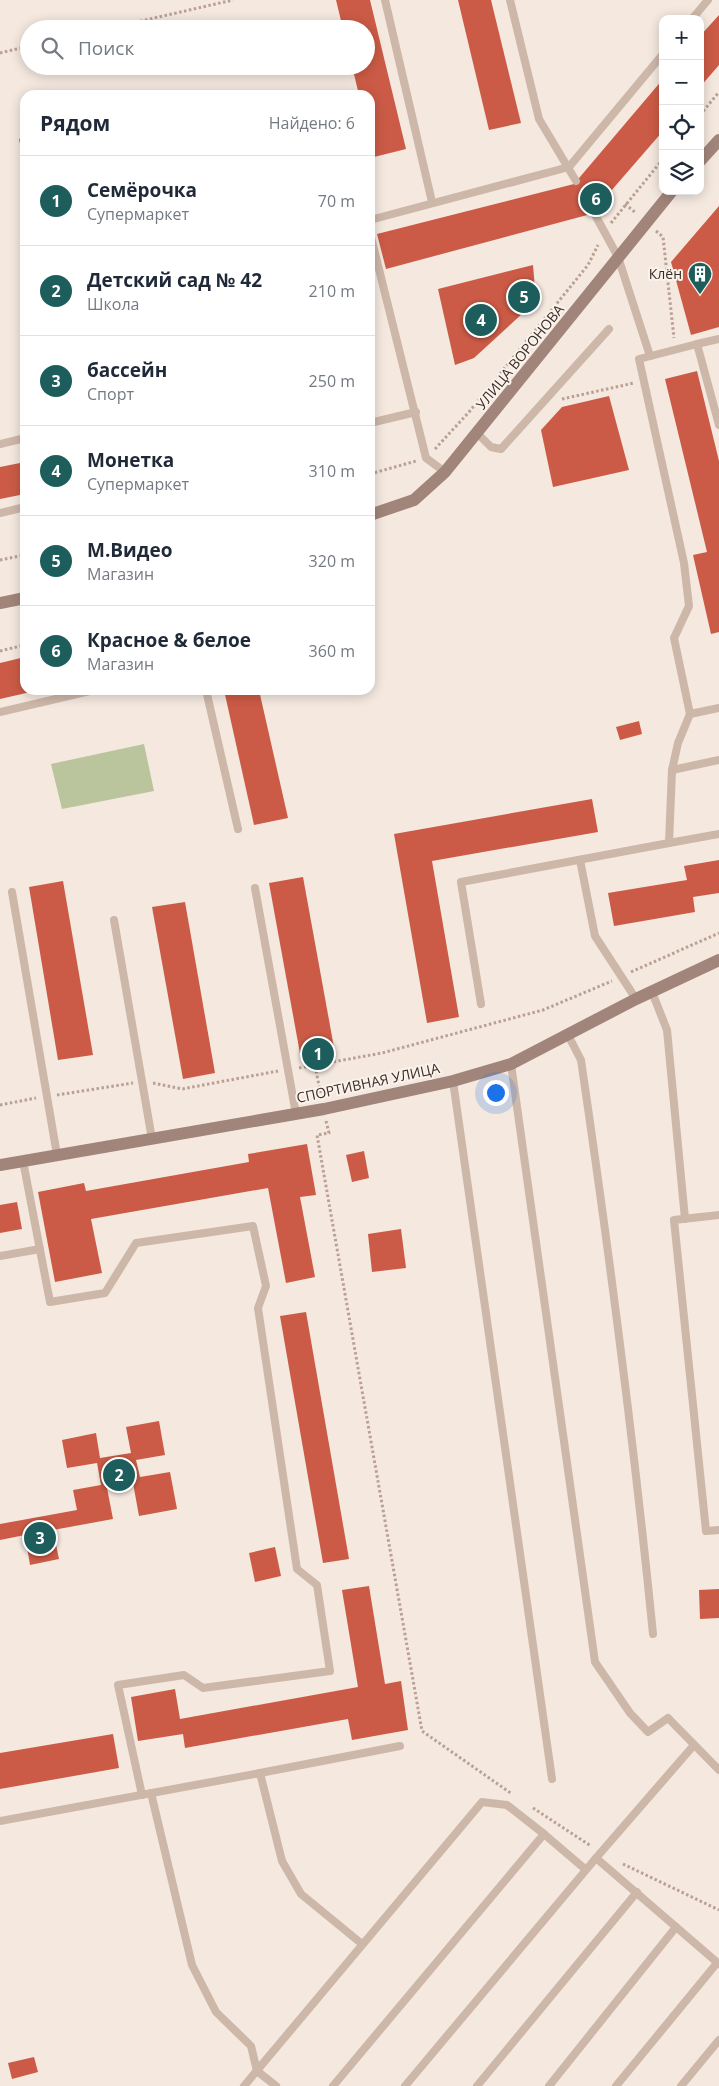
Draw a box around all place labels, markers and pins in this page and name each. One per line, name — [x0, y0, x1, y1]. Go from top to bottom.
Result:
pin: 6 — [580, 180, 612, 218]
building icon: Клён — [687, 261, 713, 295]
place label: Клён — [649, 264, 682, 283]
pin: 5 — [508, 278, 540, 316]
pin: 4 — [465, 301, 497, 339]
pin: 1 — [302, 1035, 334, 1073]
pin: 2 — [103, 1456, 135, 1494]
pin: 3 — [24, 1519, 56, 1557]

